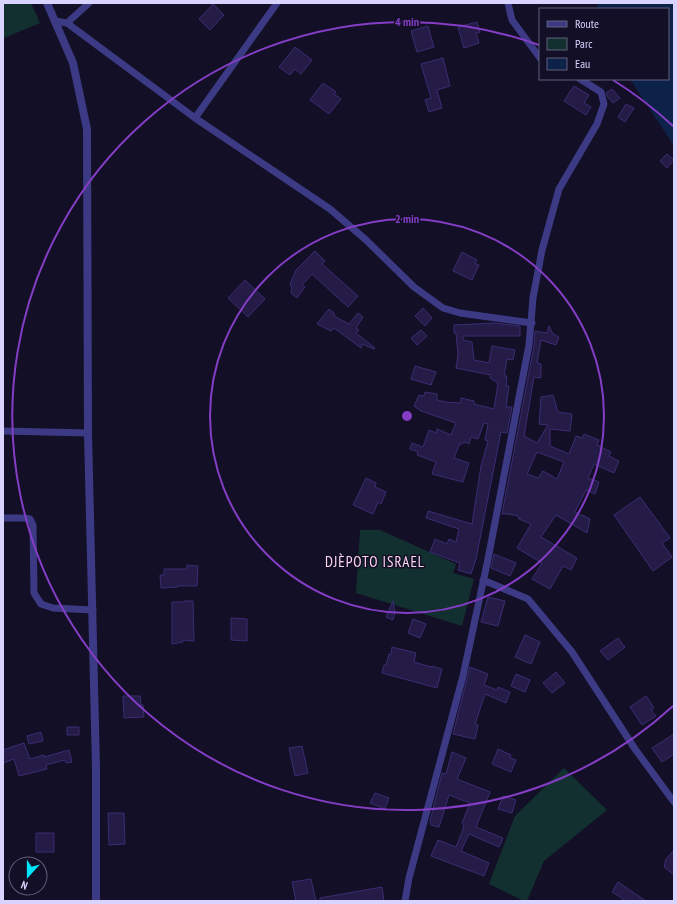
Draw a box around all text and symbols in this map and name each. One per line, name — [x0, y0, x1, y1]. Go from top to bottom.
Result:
legend — [539, 8, 669, 80]
text: 4 min — [395, 14, 419, 29]
text: Route — [575, 16, 599, 31]
text: Parc — [575, 36, 593, 51]
text: Eau — [575, 56, 590, 71]
text: 2 min — [395, 211, 419, 226]
centre of rings — [400, 409, 414, 423]
district label: DJÈPOTO ISRAEL — [325, 552, 425, 571]
north arrow — [8, 856, 48, 896]
text: N — [19, 878, 30, 893]

